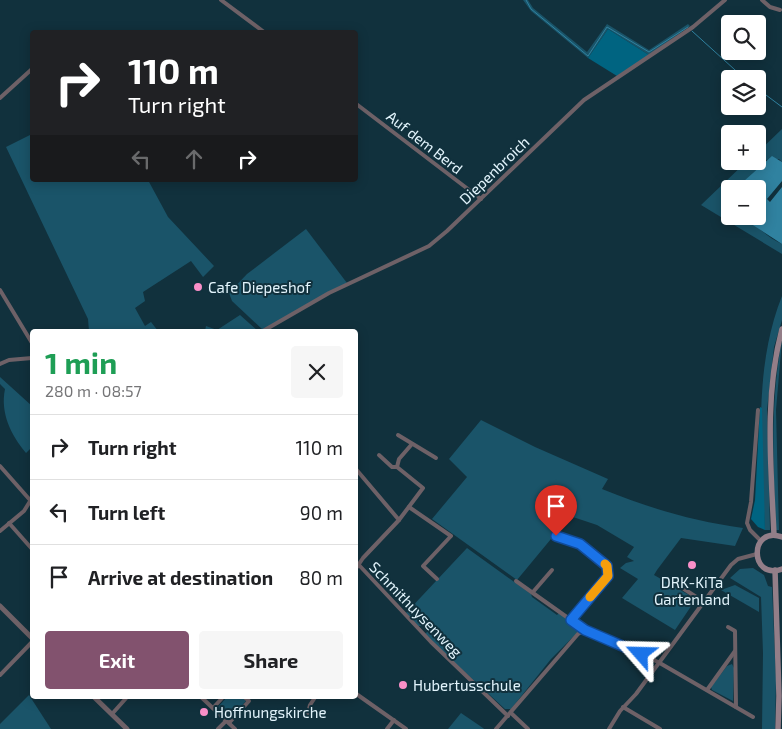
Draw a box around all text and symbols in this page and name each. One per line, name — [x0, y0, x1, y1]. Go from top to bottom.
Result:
map controls — [721, 15, 766, 225]
button: search — [721, 15, 766, 60]
text: 110 m — [128, 49, 219, 91]
icon: right — [45, 50, 110, 115]
button: layers — [721, 70, 766, 115]
text: Turn right — [128, 91, 226, 117]
street label: Auf dem Berd — [383, 107, 467, 177]
button: + — [721, 125, 766, 170]
street label: Diepenbroich — [455, 132, 533, 208]
icon: left — [127, 145, 155, 173]
icon: ahead — [180, 145, 208, 173]
icon: right — [233, 145, 261, 173]
button: − — [721, 180, 766, 225]
place label: Cafe Diepeshof — [208, 278, 311, 296]
marker: Cafe Diepeshof — [192, 281, 204, 293]
text: 1 min — [45, 344, 117, 380]
button: close — [291, 346, 343, 398]
text: 280 m · 08:57 — [45, 381, 142, 400]
icon: right — [45, 433, 73, 461]
text: Turn right — [88, 436, 176, 459]
text: 110 m — [296, 436, 343, 459]
pin — [535, 485, 577, 536]
icon: arrive — [542, 492, 570, 520]
icon: left — [45, 498, 73, 526]
text: Turn left — [88, 501, 165, 524]
text: 90 m — [300, 501, 343, 524]
street label: Schmithuysenweg — [366, 558, 466, 661]
marker: DRK-KiTa Gartenland — [686, 559, 698, 571]
icon: arrive — [45, 563, 73, 591]
text: Arrive at destination — [88, 566, 273, 589]
text: 80 m — [299, 566, 343, 589]
place label: DRK-KiTa Gartenland — [654, 573, 730, 608]
position arrow — [614, 627, 666, 679]
button: Exit — [45, 631, 189, 689]
button: Share — [199, 631, 343, 689]
place label: Hubertusschule — [413, 676, 521, 694]
marker: Hubertusschule — [397, 679, 409, 691]
place label: Hoffnungskirche — [214, 703, 326, 721]
marker: Hoffnungskirche — [198, 706, 210, 718]

